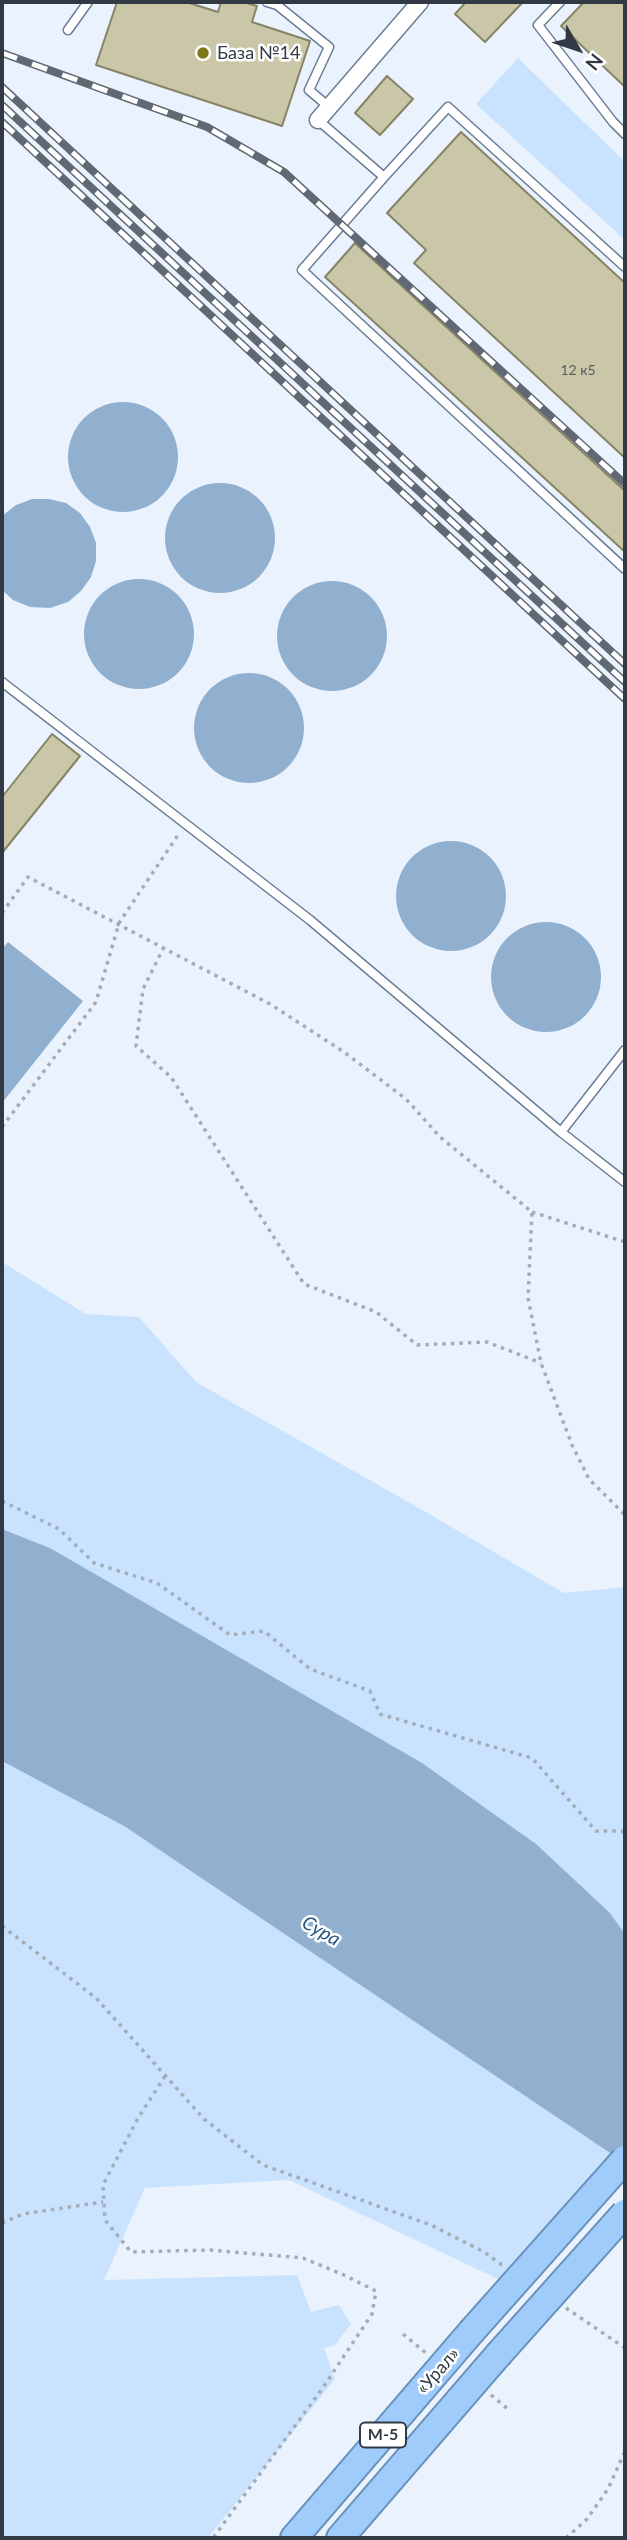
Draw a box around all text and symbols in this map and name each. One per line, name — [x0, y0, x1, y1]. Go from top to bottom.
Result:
north arrow — [543, 14, 613, 84]
place label: База №14 — [217, 42, 300, 64]
marker: База №14 — [195, 45, 211, 61]
text: N — [581, 50, 608, 75]
house number: 12 к5 — [560, 362, 596, 378]
water label: Сура — [298, 1911, 344, 1951]
street label: «Урал» — [412, 2343, 464, 2399]
road number: М-5 — [360, 2422, 406, 2448]

